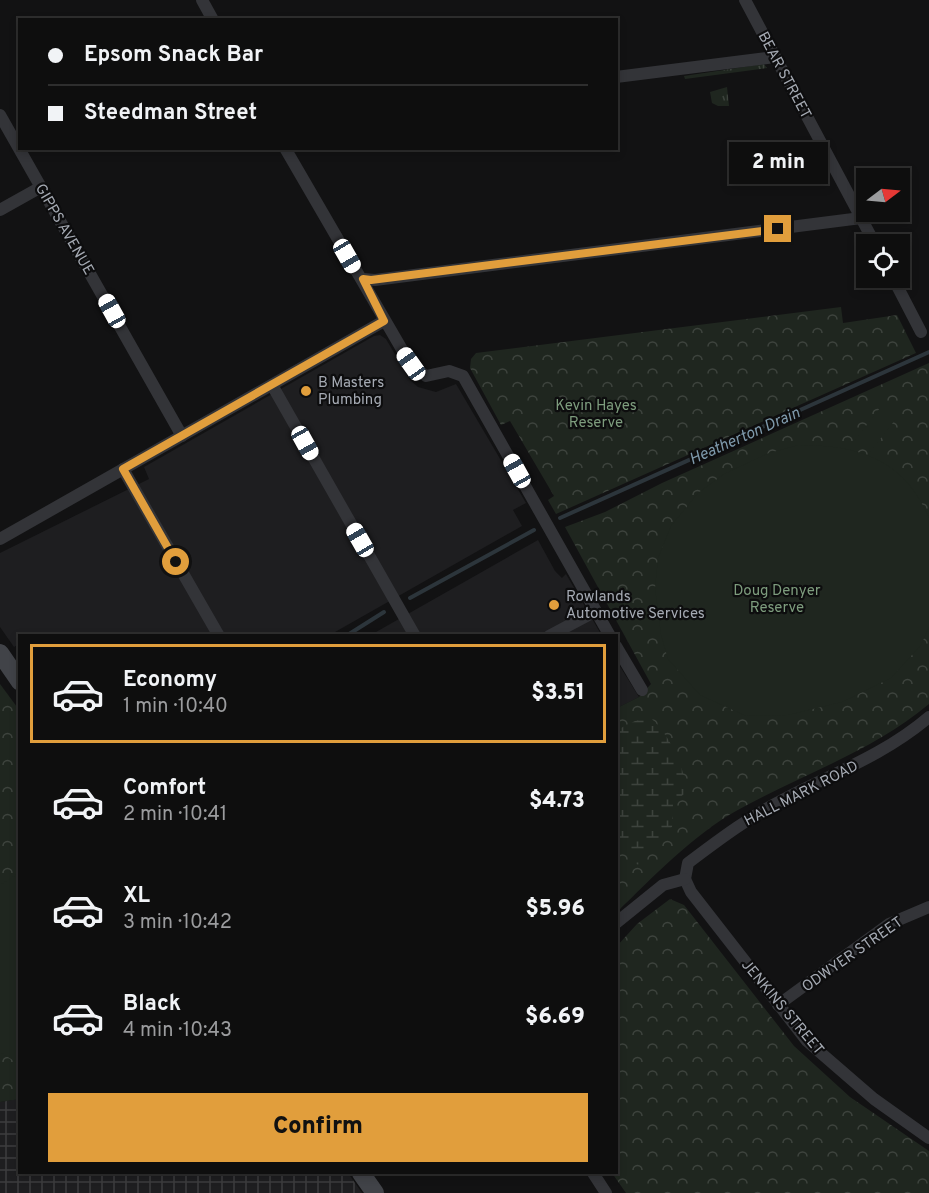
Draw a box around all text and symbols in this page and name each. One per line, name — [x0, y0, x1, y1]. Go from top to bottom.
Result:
street label: BEAR STREET — [753, 29, 815, 123]
text: Epsom Snack Bar — [84, 42, 263, 69]
text: Steedman Street — [84, 100, 257, 127]
callout: 2 min — [728, 142, 828, 184]
text: 2 min — [752, 150, 805, 176]
north arrow — [856, 168, 910, 222]
map controls — [856, 168, 910, 288]
street label: GIPPS AVENUE — [30, 181, 97, 279]
route end — [764, 215, 791, 242]
button: locate — [856, 234, 910, 288]
car — [330, 236, 364, 276]
car — [95, 291, 129, 331]
car — [393, 344, 429, 384]
place label: B Masters Plumbing — [318, 374, 384, 410]
marker: B Masters Plumbing — [299, 384, 313, 398]
park label: Kevin Hayes Reserve — [555, 397, 637, 433]
water label: Heatherton Drain — [686, 403, 804, 470]
car — [288, 423, 322, 463]
car — [500, 451, 534, 491]
car — [343, 520, 377, 560]
route start — [162, 548, 189, 575]
park label: Doug Denyer Reserve — [733, 582, 821, 618]
place label: Rowlands Automotive Services — [566, 588, 705, 624]
marker: Rowlands Automotive Services — [547, 598, 561, 612]
icon: car — [51, 667, 105, 721]
text: Economy — [123, 667, 217, 694]
text: $3.51 — [531, 680, 585, 707]
text: 1 min · 10:40 — [123, 694, 228, 720]
street label: HALL MARK ROAD — [741, 757, 862, 831]
icon: car — [51, 775, 105, 829]
text: Comfort — [123, 775, 206, 802]
text: $4.73 — [529, 788, 585, 815]
text: 2 min · 10:41 — [123, 802, 227, 828]
icon: car — [51, 883, 105, 937]
text: XL — [123, 883, 150, 910]
text: $5.96 — [525, 896, 585, 923]
text: 3 min · 10:42 — [123, 910, 232, 936]
street label: ODWYER STREET — [799, 913, 907, 997]
street label: JENKINS STREET — [736, 956, 827, 1060]
icon: car — [51, 991, 105, 1045]
text: Black — [123, 991, 181, 1018]
text: $6.69 — [525, 1004, 585, 1031]
text: 4 min · 10:43 — [123, 1018, 232, 1044]
button: Confirm — [48, 1093, 588, 1162]

